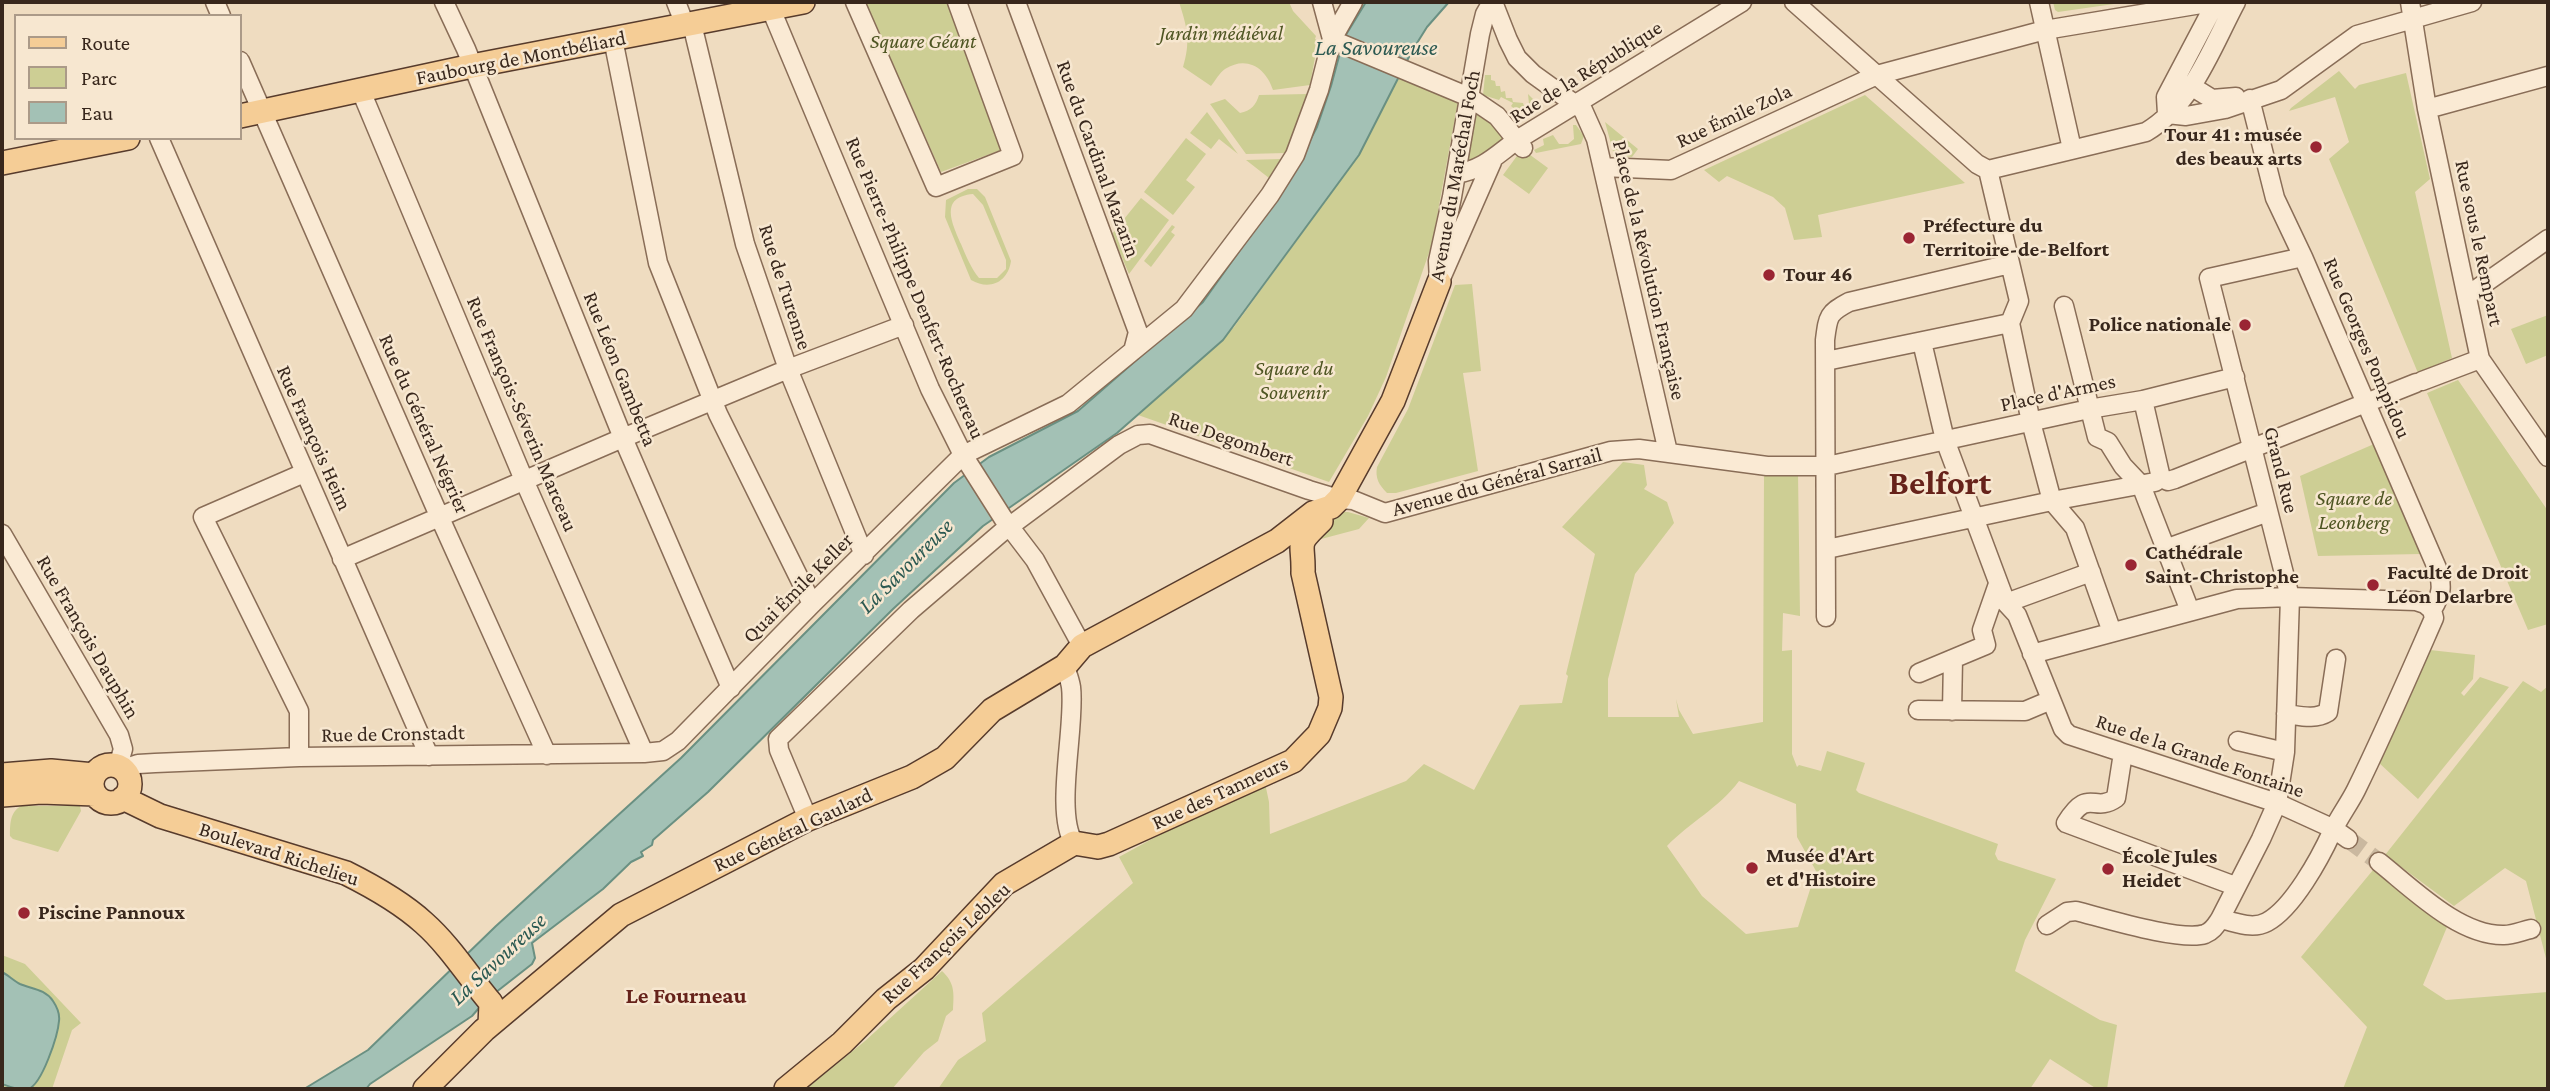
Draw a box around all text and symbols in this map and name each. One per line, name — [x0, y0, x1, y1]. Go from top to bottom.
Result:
legend — [14, 14, 242, 140]
street label: Rue de la République — [1505, 15, 1667, 129]
park label: Jardin médiéval — [1159, 21, 1283, 47]
street label: Faubourg de Montbéliard — [414, 25, 628, 91]
park label: Square Géant — [870, 29, 976, 55]
text: Route — [81, 31, 130, 55]
water label: La Savoureuse — [1315, 34, 1437, 62]
street label: Rue du Cardinal Mazarin — [1051, 57, 1145, 261]
text: Parc — [81, 66, 117, 90]
street label: Avenue du Maréchal Foch — [1424, 68, 1486, 284]
street label: Rue Émile Zola — [1672, 78, 1796, 154]
text: Eau — [81, 101, 113, 125]
place label: Tour 41 : musée des beaux arts — [2164, 122, 2302, 172]
street label: Rue Pierre-Philippe Denfert-Rochereau — [840, 133, 990, 443]
street label: Place de la Révolution Française — [1607, 138, 1691, 402]
marker: Tour 41 : musée des beaux arts — [2308, 139, 2324, 155]
street label: Rue sous le Rempart — [2449, 158, 2509, 328]
place label: Préfecture du Territoire-de-Belfort — [1923, 213, 2109, 263]
street label: Rue de Turenne — [753, 221, 817, 353]
marker: Préfecture du Territoire-de-Belfort — [1901, 230, 1917, 246]
street label: Rue Georges Pompidou — [2318, 254, 2416, 442]
place label: Tour 46 — [1783, 262, 1853, 288]
marker: Tour 46 — [1761, 267, 1777, 283]
street label: Rue Léon Gambetta — [578, 288, 662, 450]
street label: Rue François-Séverin Marceau — [461, 293, 583, 535]
place label: Police nationale — [2088, 312, 2231, 338]
marker: Police nationale — [2237, 317, 2253, 333]
street label: Rue du Général Négrier — [373, 330, 475, 518]
park label: Square du Souvenir — [1255, 356, 1333, 406]
street label: Rue François Heim — [271, 362, 357, 514]
street label: Place d'Armes — [1998, 369, 2118, 417]
street label: Rue Degombert — [1165, 406, 1297, 472]
street label: Grand Rue — [2258, 424, 2304, 516]
street label: Avenue du Général Sarrail — [1389, 442, 1605, 522]
district label: Belfort — [1889, 462, 1991, 504]
park label: Square de Leonberg — [2316, 486, 2392, 536]
water label: La Savoureuse — [853, 513, 959, 619]
street label: Quai Émile Keller — [738, 528, 858, 648]
place label: Cathédrale Saint-Christophe — [2145, 540, 2299, 590]
street label: Rue François Dauphin — [31, 551, 145, 723]
marker: Cathédrale Saint-Christophe — [2123, 557, 2139, 573]
place label: Faculté de Droit Léon Delarbre — [2387, 560, 2528, 610]
marker: Faculté de Droit Léon Delarbre — [2365, 577, 2381, 593]
street label: Rue de la Grande Fontaine — [2092, 708, 2308, 804]
street label: Rue de Cronstadt — [321, 720, 465, 748]
street label: Rue des Tanneurs — [1148, 751, 1292, 835]
street label: Rue Général Gaulard — [710, 782, 876, 878]
street label: Boulevard Richelieu — [196, 816, 362, 892]
place label: Musée d'Art et d'Histoire — [1766, 843, 1876, 893]
place label: École Jules Heidet — [2122, 844, 2217, 894]
marker: Musée d'Art et d'Histoire — [1744, 860, 1760, 876]
marker: École Jules Heidet — [2100, 861, 2116, 877]
street label: Rue François Lebleu — [876, 877, 1016, 1009]
place label: Piscine Pannoux — [38, 900, 185, 926]
marker: Piscine Pannoux — [16, 905, 32, 921]
water label: La Savoureuse — [444, 907, 552, 1011]
district label: Le Fourneau — [625, 982, 747, 1010]

